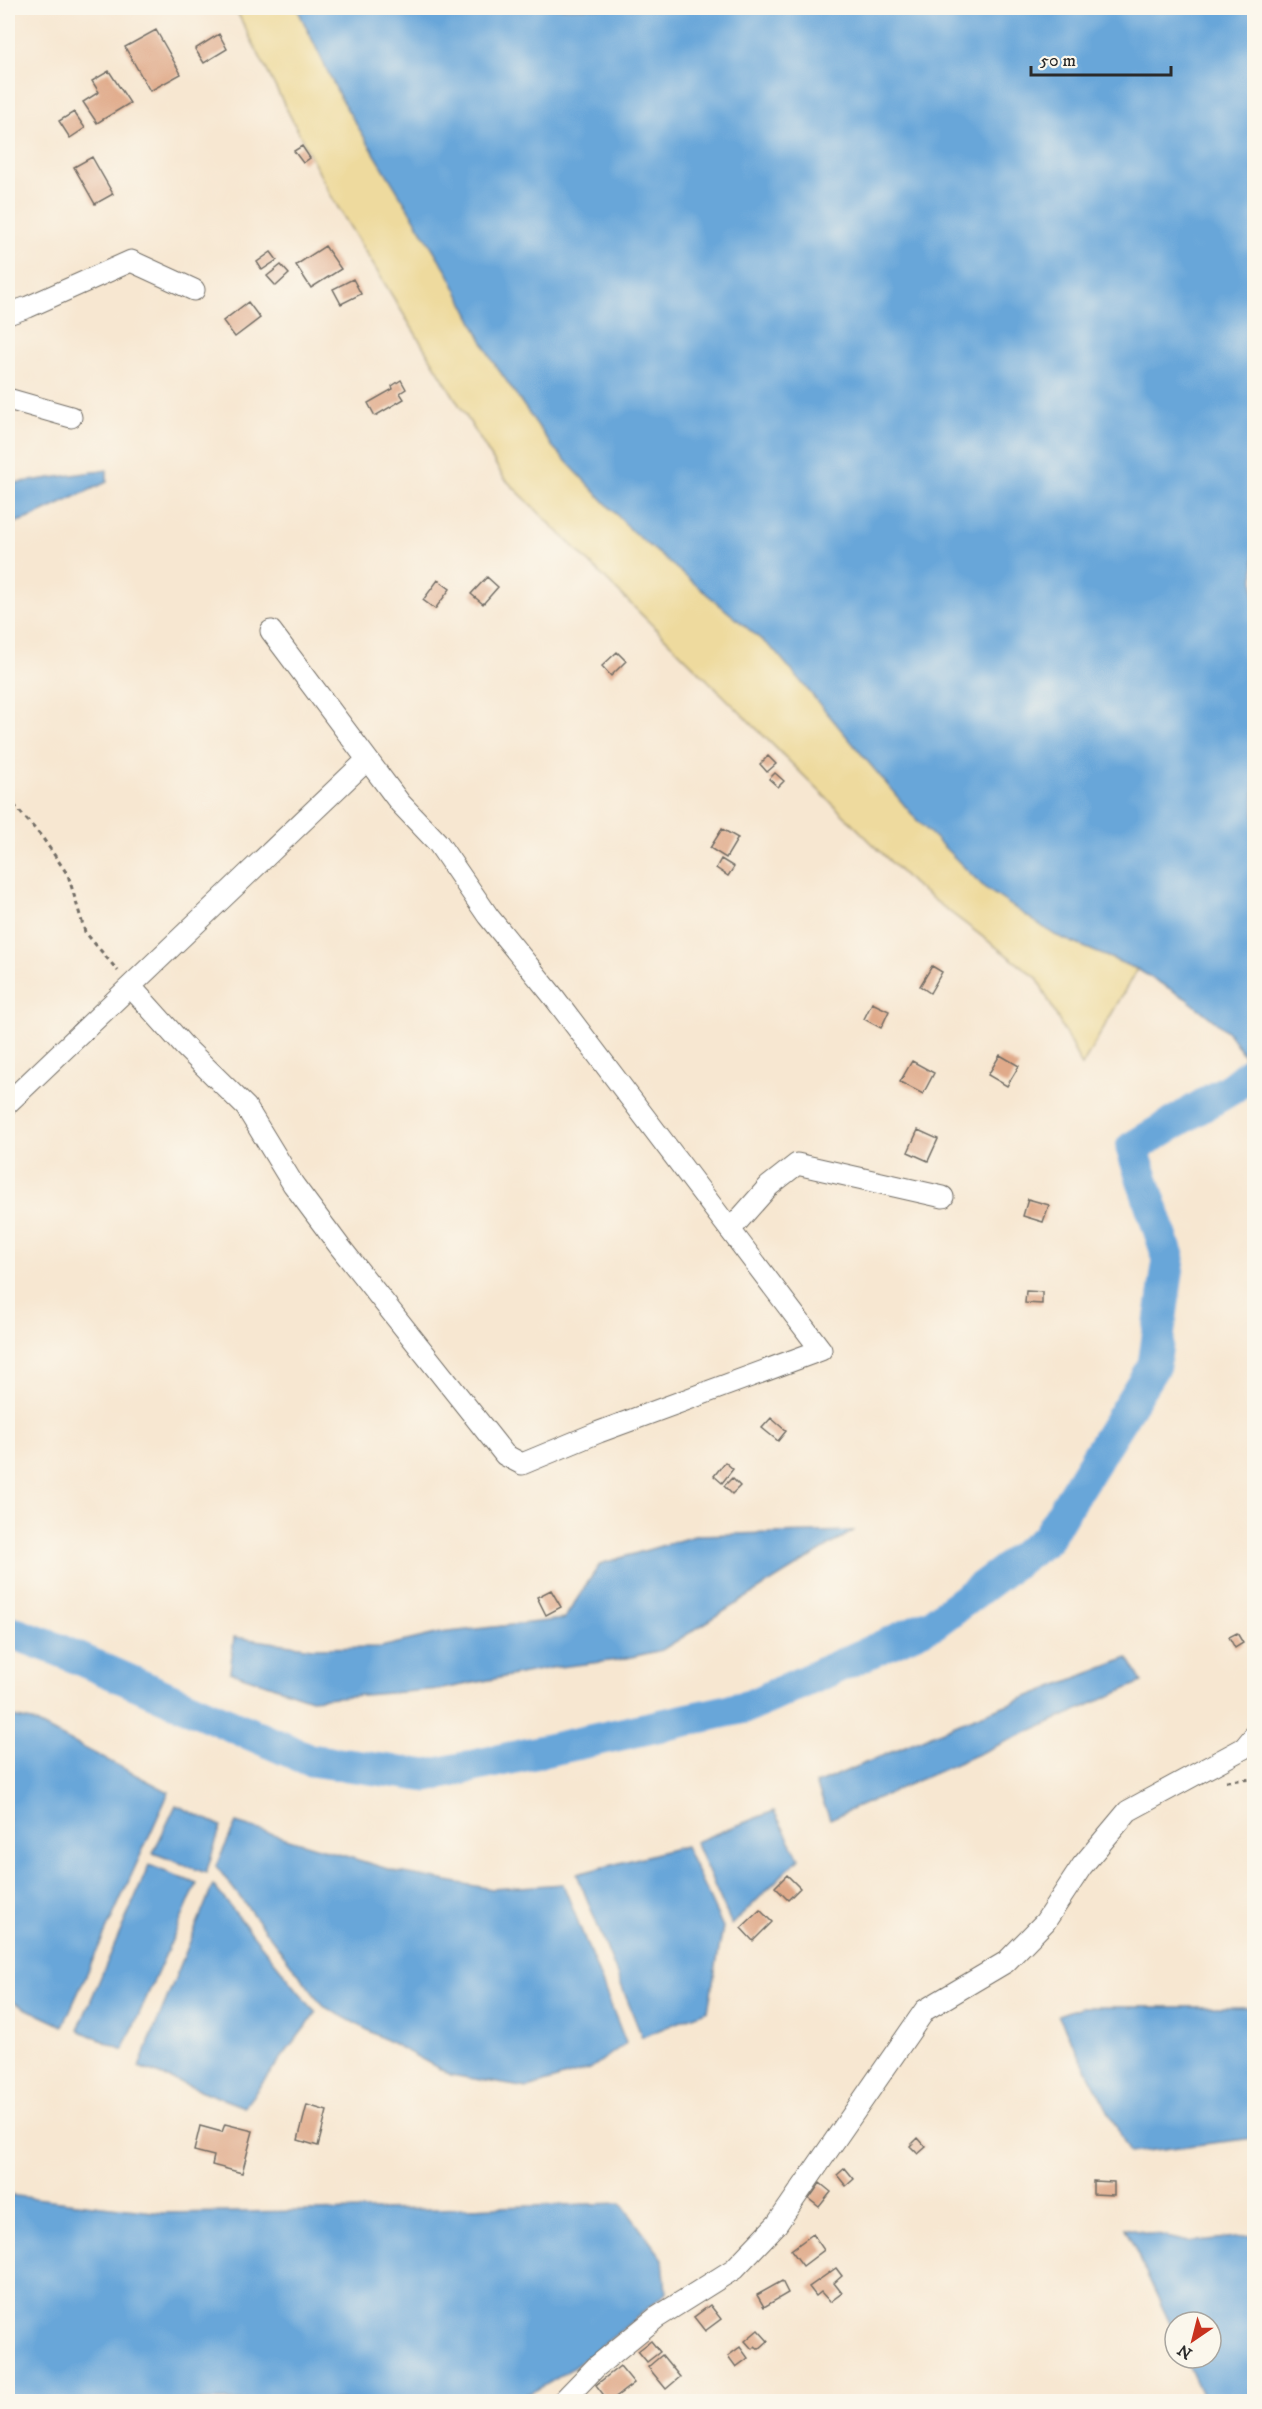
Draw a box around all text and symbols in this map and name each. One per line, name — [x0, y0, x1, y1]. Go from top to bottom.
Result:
scale bar — [1031, 39, 1170, 77]
text: 50 m — [1040, 50, 1076, 72]
north arrow — [1163, 2310, 1223, 2370]
text: N — [1174, 2340, 1196, 2363]

